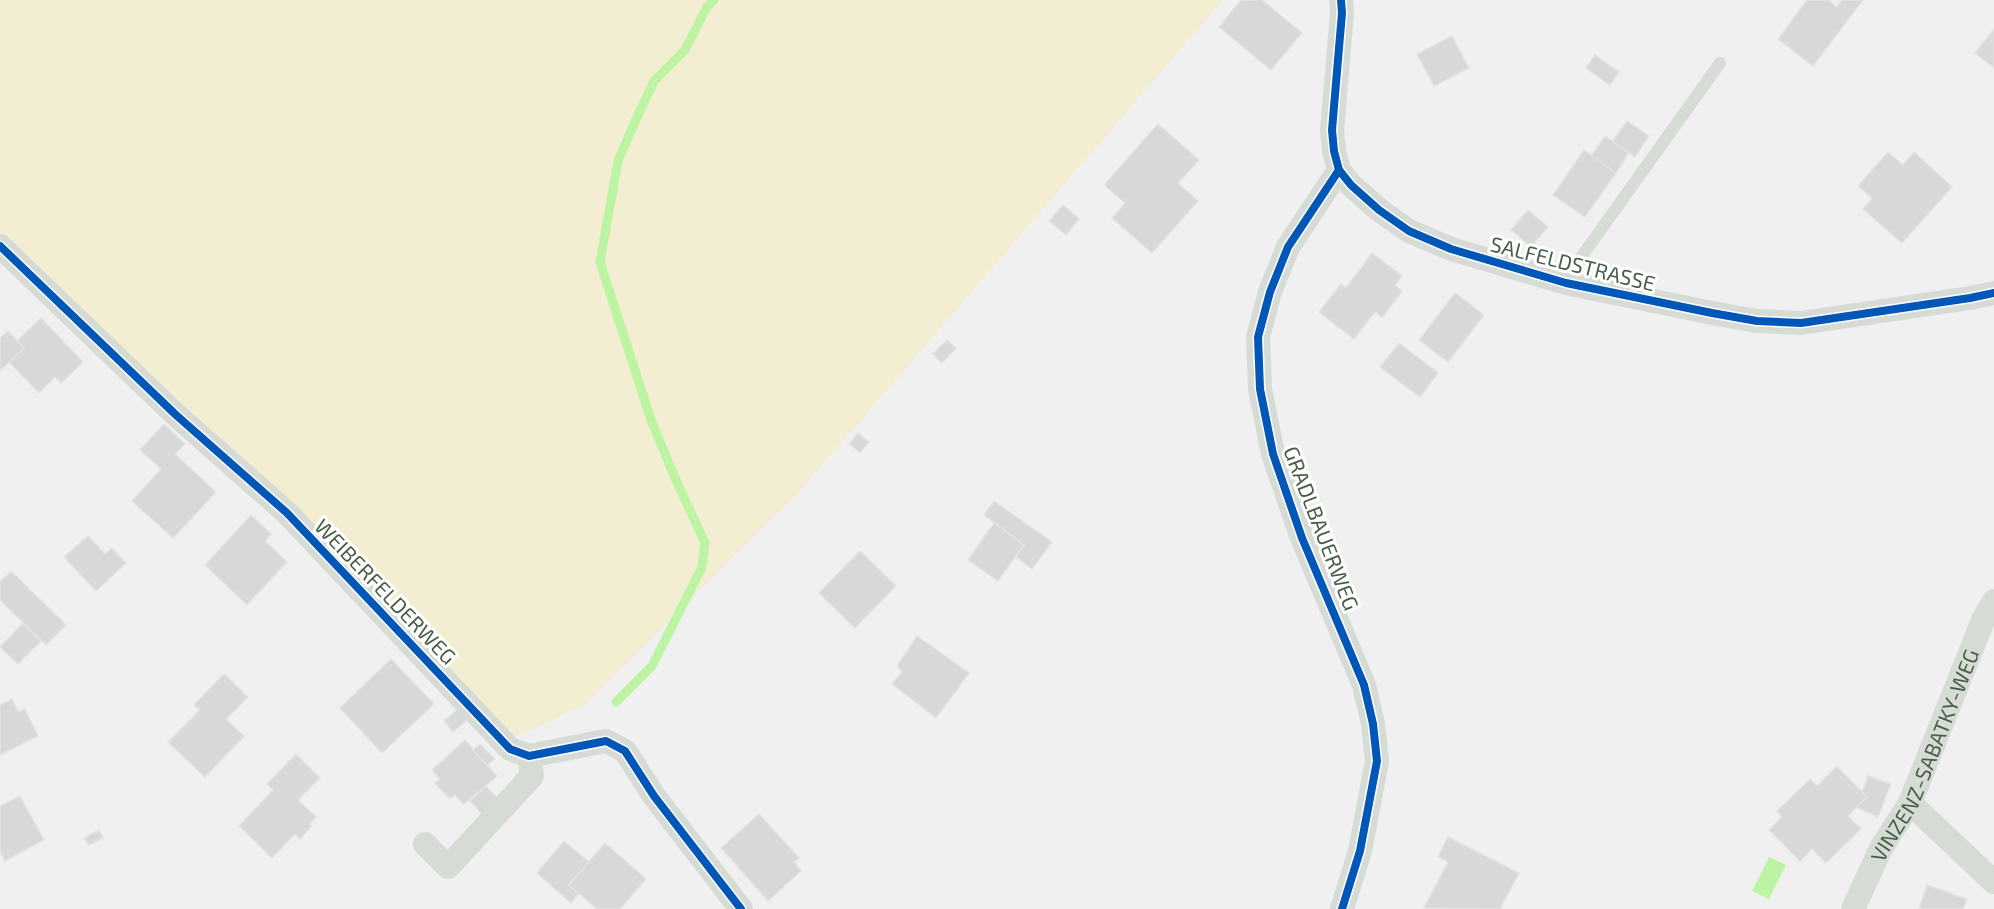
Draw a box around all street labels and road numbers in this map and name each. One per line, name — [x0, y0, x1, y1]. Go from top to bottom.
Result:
street label: SALFELDSTRASSE — [1488, 230, 1658, 296]
street label: GRADLBAUERWEG — [1279, 443, 1365, 613]
street label: WEIBERFELDERWEG — [310, 513, 462, 669]
street label: VINZENZ-SABATKY-WEG — [1864, 645, 1983, 865]

